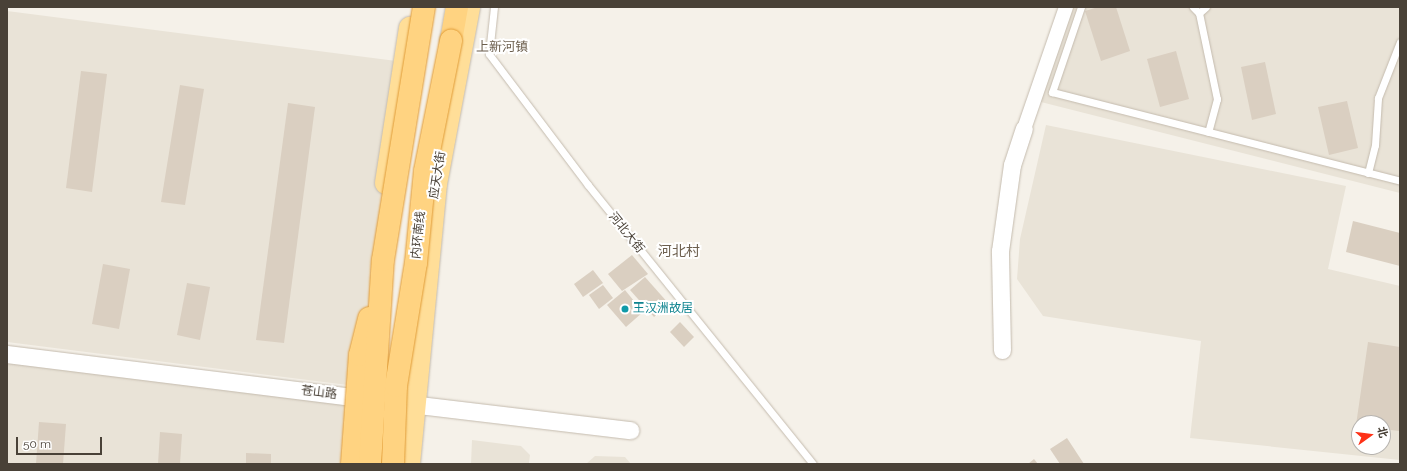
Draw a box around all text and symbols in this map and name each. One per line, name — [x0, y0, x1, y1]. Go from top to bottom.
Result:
district label: 上新河镇 — [476, 39, 528, 55]
street label: 应天大街 — [427, 150, 449, 200]
street label: 内环南线 — [409, 210, 429, 260]
street label: 河北大街 — [605, 210, 647, 256]
district label: 河北村 — [658, 243, 700, 259]
place label: 王汉洲故居 — [633, 302, 693, 316]
marker: 王汉洲故居 — [620, 304, 630, 314]
street label: 苍山路 — [300, 384, 338, 402]
north arrow — [1351, 415, 1391, 455]
text: 北 — [1375, 425, 1390, 439]
scale bar — [18, 429, 104, 455]
text: 50 m — [23, 437, 51, 451]

